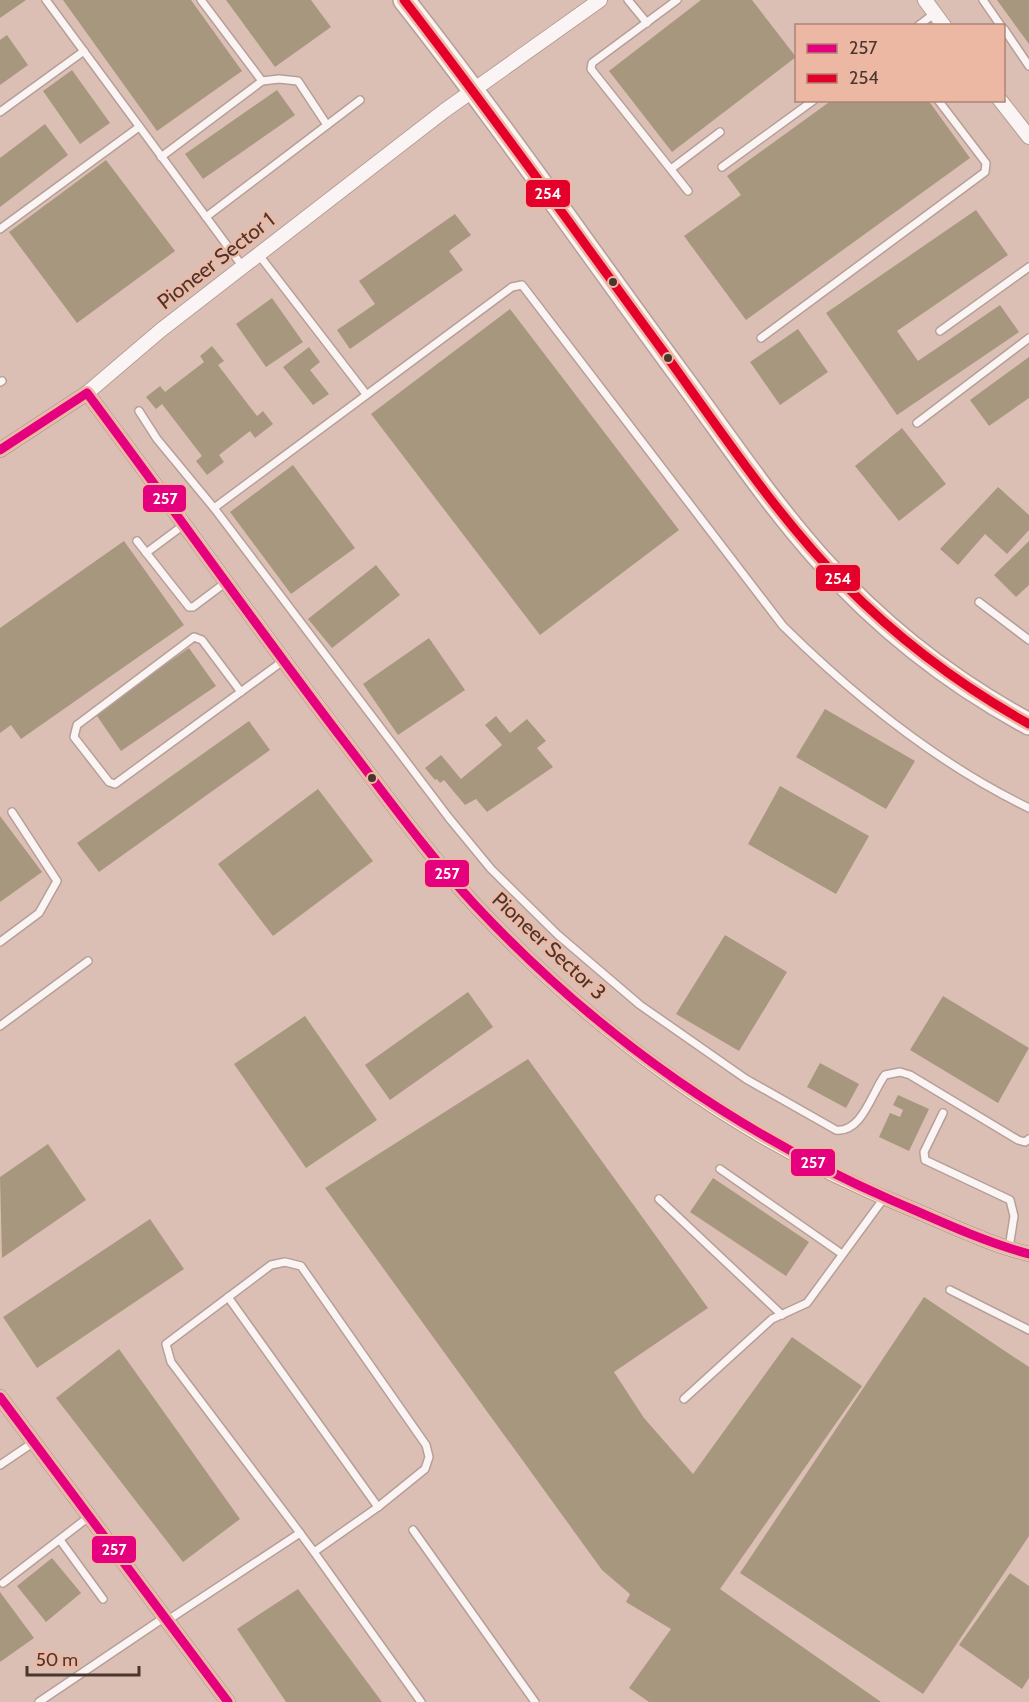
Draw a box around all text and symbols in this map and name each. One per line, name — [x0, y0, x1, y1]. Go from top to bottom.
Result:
legend — [795, 24, 1005, 102]
text: 257 — [849, 37, 877, 59]
text: 254 — [849, 67, 879, 89]
line badge: 254 — [525, 179, 571, 208]
text: 254 — [535, 184, 562, 203]
street label: Pioneer Sector 1 — [152, 207, 279, 314]
unlabelled marker — [607, 276, 619, 288]
unlabelled marker — [662, 352, 674, 364]
line badge: 257 — [142, 484, 187, 513]
text: 257 — [152, 489, 178, 508]
line badge: 254 — [815, 564, 861, 592]
text: 254 — [825, 569, 852, 588]
unlabelled marker — [366, 772, 378, 784]
line badge: 257 — [424, 859, 470, 888]
text: 257 — [434, 864, 460, 883]
street label: Pioneer Sector 3 — [487, 887, 611, 1005]
line badge: 257 — [790, 1148, 836, 1177]
text: 257 — [800, 1153, 826, 1172]
line badge: 257 — [91, 1535, 137, 1564]
text: 257 — [101, 1540, 127, 1559]
scale bar — [27, 1639, 140, 1677]
text: 50 m — [36, 1649, 78, 1671]

